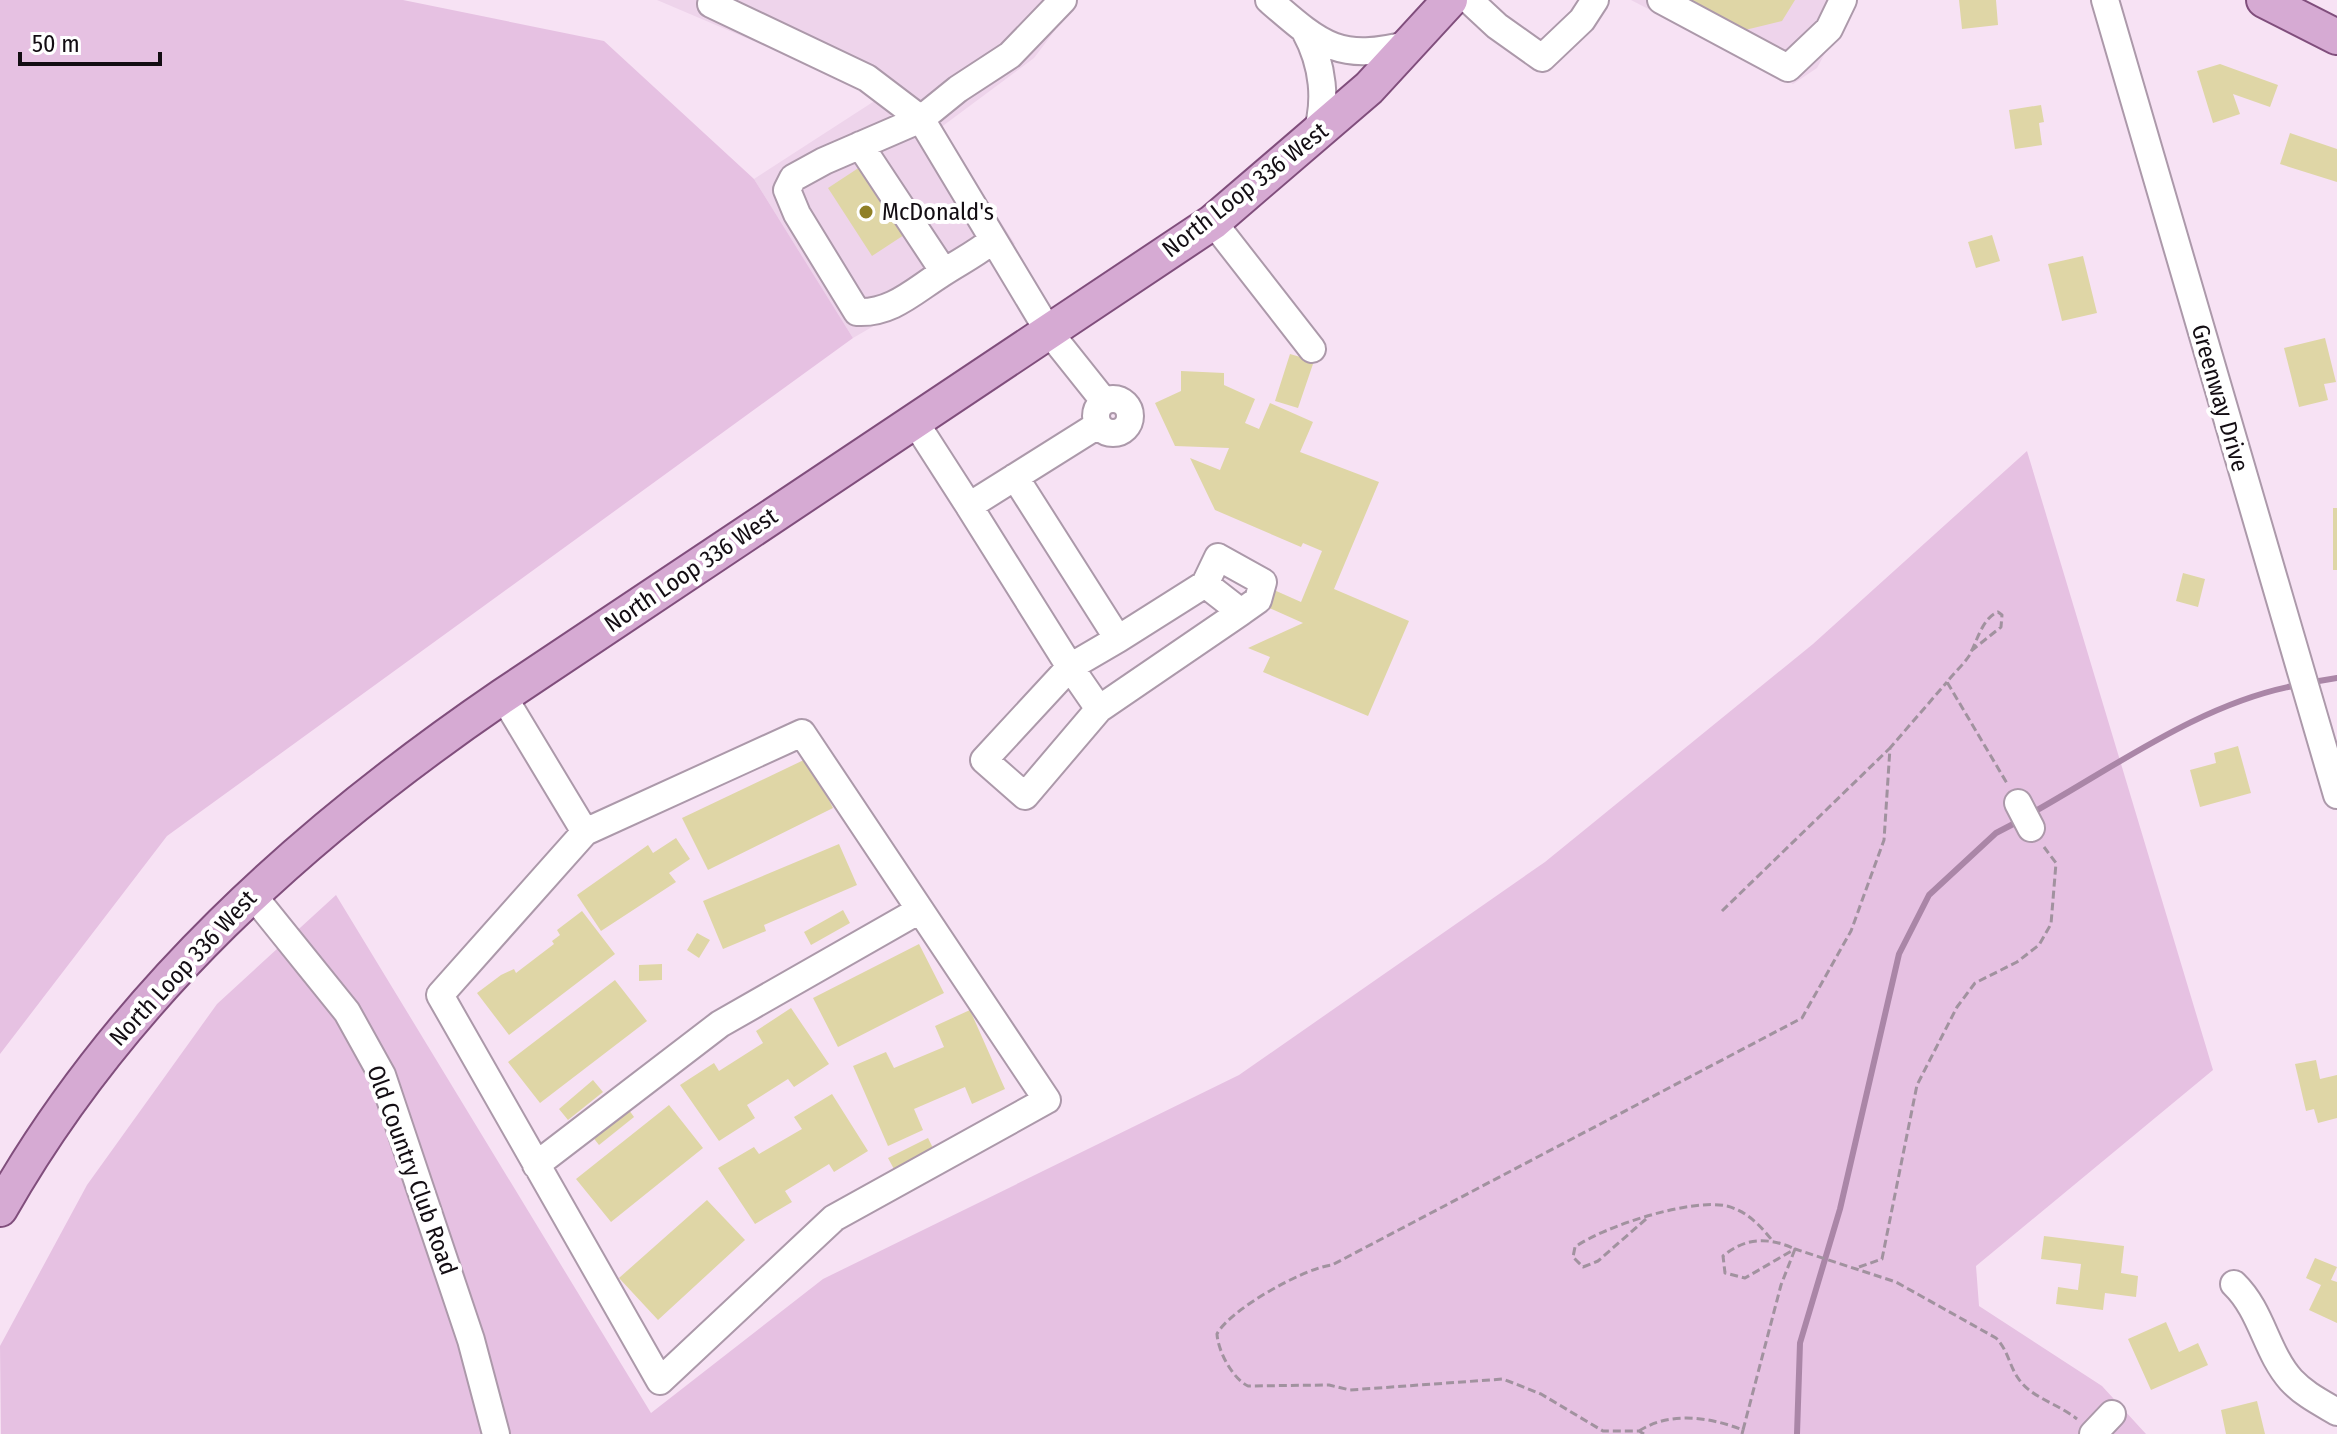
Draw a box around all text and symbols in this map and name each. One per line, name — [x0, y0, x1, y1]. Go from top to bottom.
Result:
scale bar — [20, 16, 160, 66]
text: 50 m — [32, 30, 80, 58]
street label: North Loop 336 West — [1157, 117, 1333, 263]
place label: McDonald's — [882, 198, 994, 226]
marker: McDonald's — [857, 203, 875, 221]
street label: Greenway Drive — [2186, 321, 2254, 475]
street label: North Loop 336 West — [599, 502, 783, 638]
street label: North Loop 336 West — [104, 884, 262, 1052]
street label: Old Country Club Road — [361, 1061, 463, 1279]

